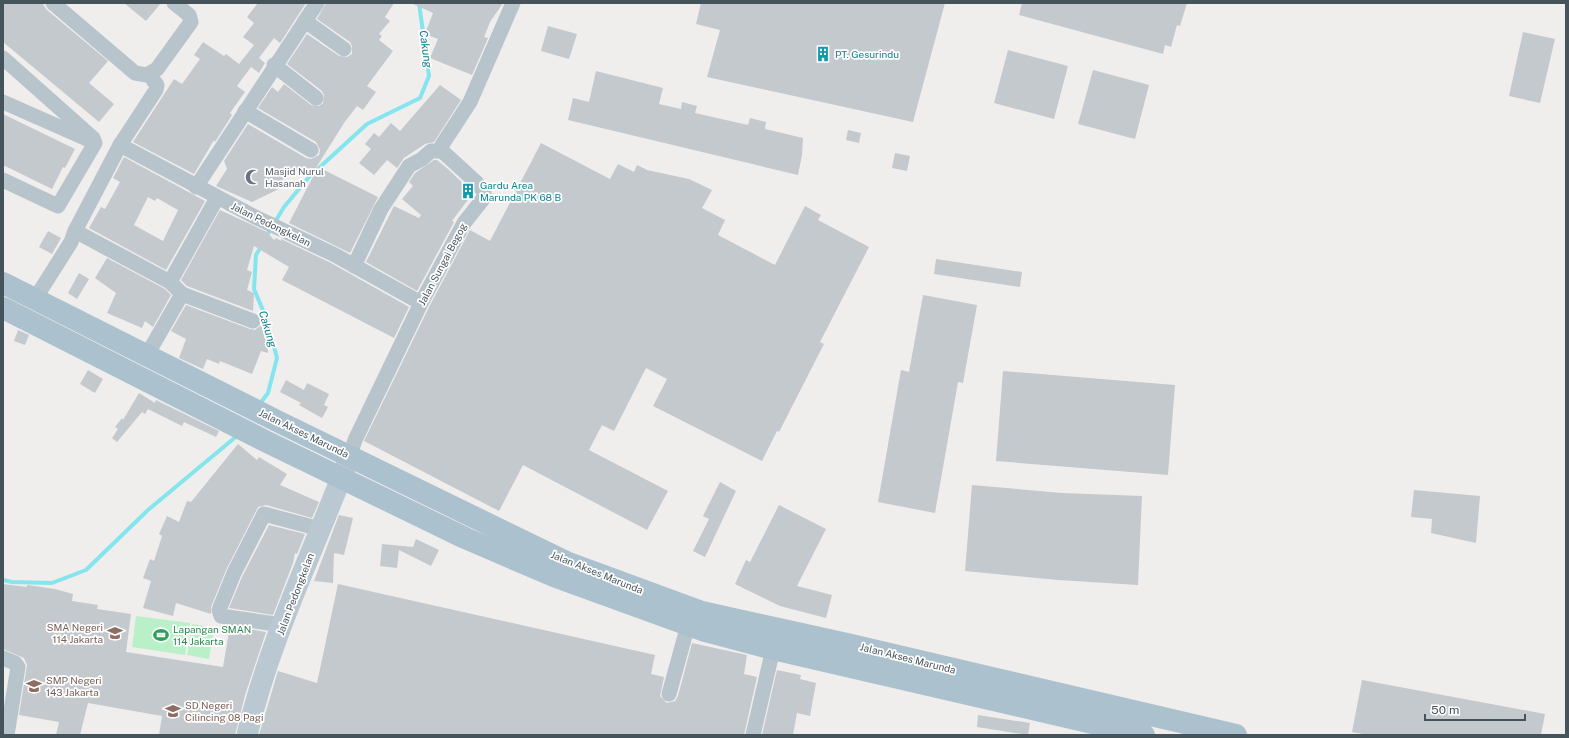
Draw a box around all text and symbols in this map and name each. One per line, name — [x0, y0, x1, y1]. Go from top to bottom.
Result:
water label: Cakung — [417, 29, 435, 69]
building icon: PT. Gesurindu — [814, 45, 832, 63]
place label: PT. Gesurindu — [835, 48, 899, 60]
place label: Masjid Nurul Hasanah — [265, 165, 324, 189]
mosque icon: Masjid Nurul Hasanah — [244, 168, 262, 186]
place label: Gardu Area Marunda PK 68 B — [480, 179, 562, 203]
building icon: Gardu Area Marunda PK 68 B — [459, 182, 477, 200]
street label: Jalan Pedongkelan — [229, 200, 313, 249]
street label: Jalan Sungai Begog — [415, 221, 469, 307]
water label: Cakung — [257, 309, 279, 349]
street label: Jalan Akses Marunda — [257, 406, 351, 460]
street label: Jalan Akses Marunda — [549, 548, 645, 596]
street label: Jalan Pedongkelan — [274, 551, 316, 637]
place label: SMA Negeri 114 Jakarta — [47, 621, 103, 645]
place label: Lapangan SMAN 114 Jakarta — [173, 623, 251, 647]
school or university icon: SMA Negeri 114 Jakarta — [106, 624, 124, 642]
sports icon: Lapangan SMAN 114 Jakarta — [152, 626, 170, 644]
street label: Jalan Akses Marunda — [859, 640, 957, 676]
place label: SMP Negeri 143 Jakarta — [46, 674, 102, 698]
school or university icon: SMP Negeri 143 Jakarta — [25, 677, 43, 695]
scale bar — [1425, 696, 1525, 722]
place label: SD Negeri Cilincing 08 Pagi — [185, 699, 264, 723]
school or university icon: SD Negeri Cilincing 08 Pagi — [164, 702, 182, 720]
text: 50 m — [1431, 703, 1459, 717]

